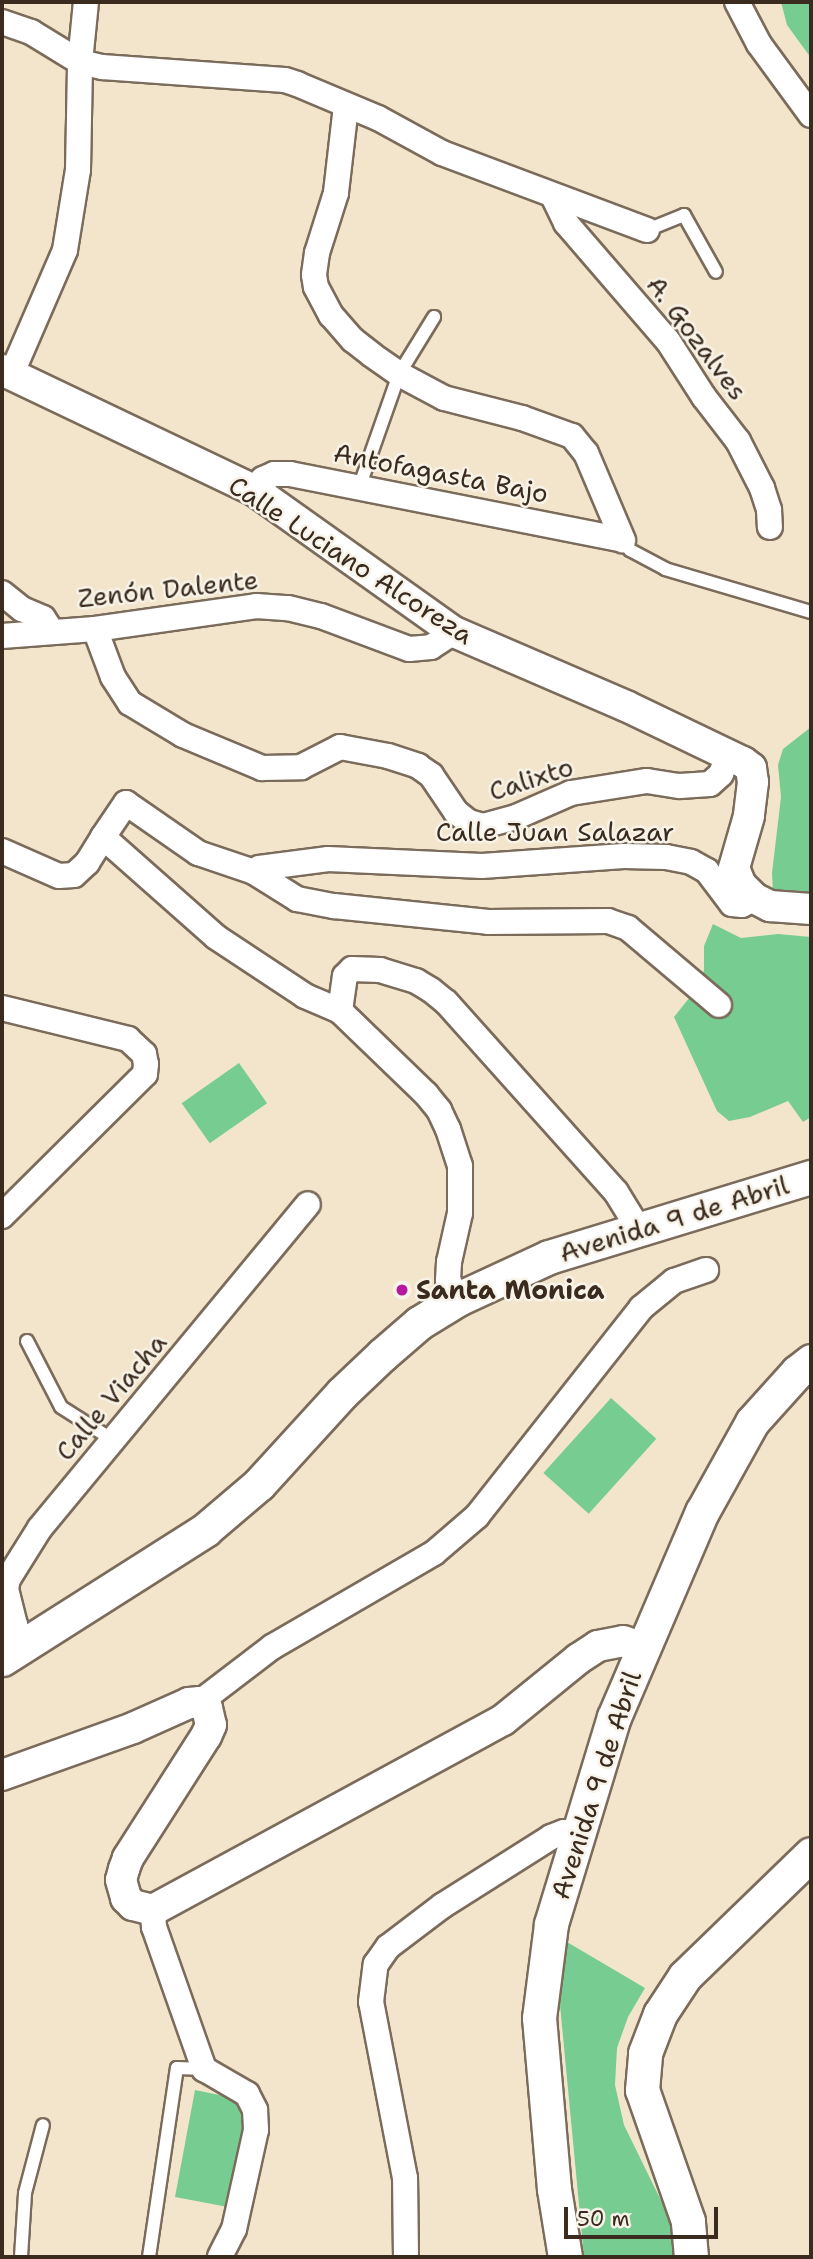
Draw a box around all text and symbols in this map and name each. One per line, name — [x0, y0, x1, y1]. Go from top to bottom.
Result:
street label: A. Gozalves — [640, 270, 754, 406]
street label: Antofagasta Bajo — [331, 437, 551, 509]
street label: Calle Luciano Alcoreza — [223, 469, 479, 651]
street label: Zenón Dalente — [76, 564, 260, 614]
street label: Calixto — [485, 751, 577, 807]
street label: Calle Juan Salazar — [436, 816, 674, 848]
street label: Avenida 9 de Abril — [556, 1169, 792, 1269]
place label: Santa Monica — [416, 1274, 605, 1306]
marker: Santa Monica — [394, 1282, 410, 1298]
street label: Calle Viacha — [49, 1327, 173, 1467]
street label: Avenida 9 de Abril — [544, 1667, 648, 1903]
scale bar — [568, 2192, 722, 2236]
text: 50 m — [577, 2205, 630, 2233]

